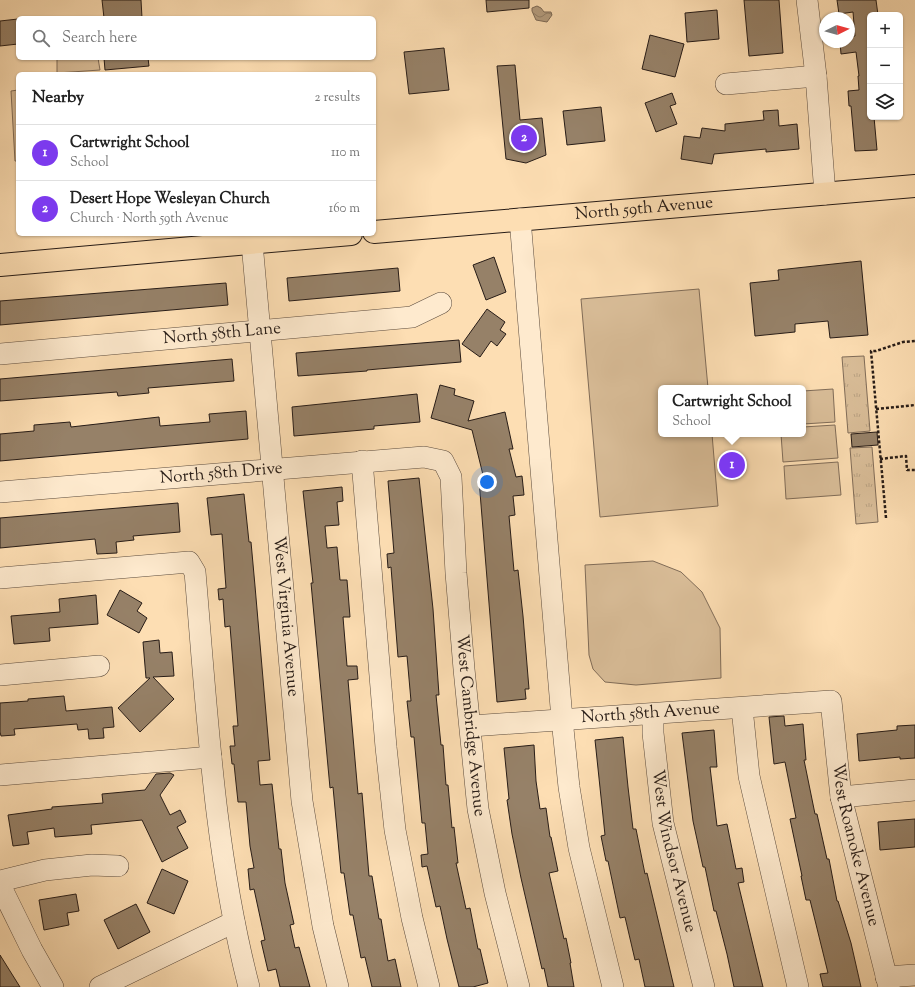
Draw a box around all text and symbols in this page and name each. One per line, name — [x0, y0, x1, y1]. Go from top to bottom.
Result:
north arrow — [819, 12, 855, 48]
map controls — [867, 12, 903, 120]
button: + — [867, 12, 903, 48]
search box — [16, 16, 376, 60]
icon: search — [30, 27, 52, 49]
text: Search here — [62, 28, 137, 49]
button: − — [867, 48, 903, 84]
button: layers — [867, 84, 903, 120]
text: Nearby — [32, 86, 84, 110]
text: 2 results — [315, 89, 360, 107]
pin: 2 — [511, 123, 537, 153]
text: Cartwright School — [70, 133, 190, 154]
text: 1 — [43, 144, 47, 162]
text: 110 m — [331, 144, 360, 162]
text: School — [70, 154, 109, 172]
text: Desert Hope Wesleyan Church — [70, 189, 270, 210]
street label: North 59th Avenue — [574, 191, 714, 227]
text: 2 — [42, 200, 48, 218]
text: 160 m — [329, 200, 360, 218]
text: Church · North 59th Avenue — [70, 210, 229, 228]
street label: North 58th Lane — [162, 317, 282, 351]
popup — [658, 385, 806, 437]
text: Cartwright School — [672, 392, 792, 413]
text: School — [672, 413, 711, 431]
pin: 1 — [719, 450, 745, 480]
street label: North 58th Drive — [159, 457, 284, 491]
your location — [477, 472, 497, 492]
street label: West Virginia Avenue — [266, 535, 305, 698]
street label: West Cambridge Avenue — [449, 633, 491, 819]
street label: North 58th Avenue — [580, 697, 721, 730]
street label: West Roanoke Avenue — [826, 762, 885, 929]
street label: West Windsor Avenue — [645, 768, 702, 935]

